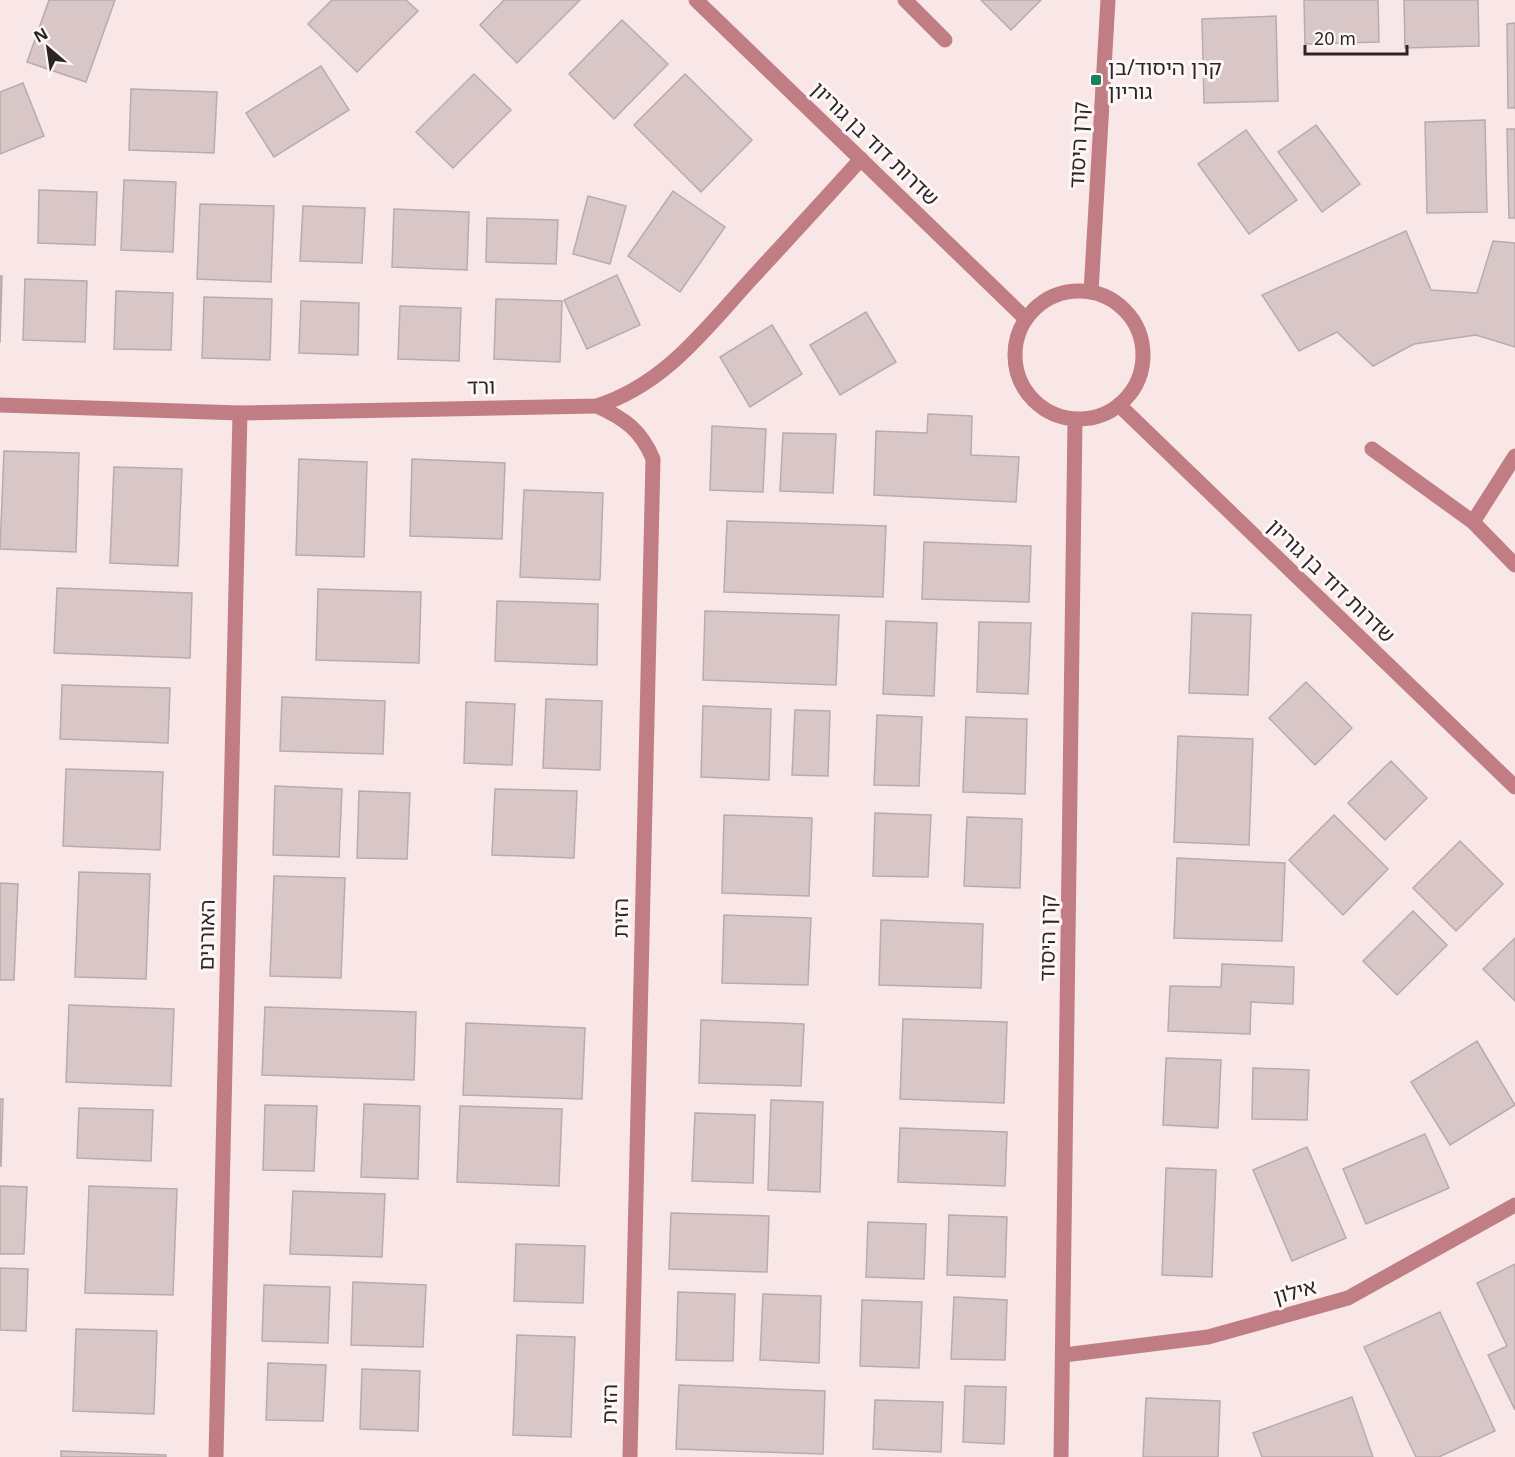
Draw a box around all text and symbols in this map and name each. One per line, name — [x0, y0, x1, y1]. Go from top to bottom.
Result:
north arrow — [18, 18, 78, 78]
scale bar — [1305, 18, 1407, 56]
text: N — [30, 22, 52, 48]
text: 20 m — [1314, 26, 1356, 50]
place label: קרן היסוד/בן גוריון — [1108, 53, 1222, 105]
marker: קרן היסוד/בן גוריון — [1089, 73, 1103, 87]
street label: שדרות דוד בן גוריון — [806, 75, 945, 211]
street label: קרן היסוד — [1062, 101, 1094, 189]
street label: ורד — [467, 372, 495, 400]
street label: שדרות דוד בן גוריון — [1262, 512, 1401, 648]
street label: קרן היסוד — [1032, 894, 1062, 982]
street label: הזית — [606, 898, 634, 938]
street label: האורנים — [191, 899, 221, 971]
street label: אילון — [1270, 1272, 1319, 1310]
street label: הזית — [595, 1384, 623, 1424]

